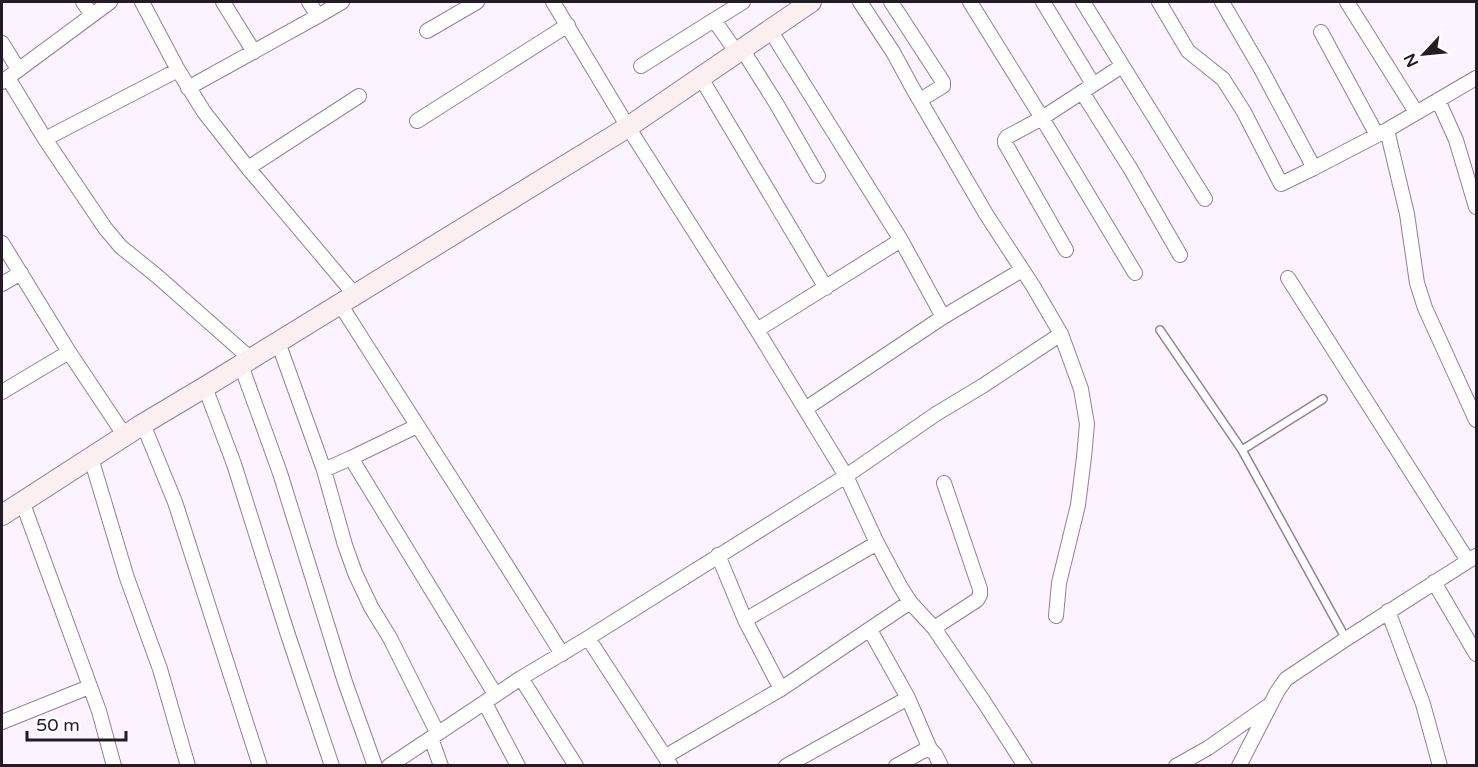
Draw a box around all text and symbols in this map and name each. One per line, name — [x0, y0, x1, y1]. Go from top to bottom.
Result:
north arrow — [1394, 24, 1454, 84]
text: N — [1400, 50, 1423, 70]
scale bar — [27, 704, 126, 742]
text: 50 m — [36, 714, 80, 736]

